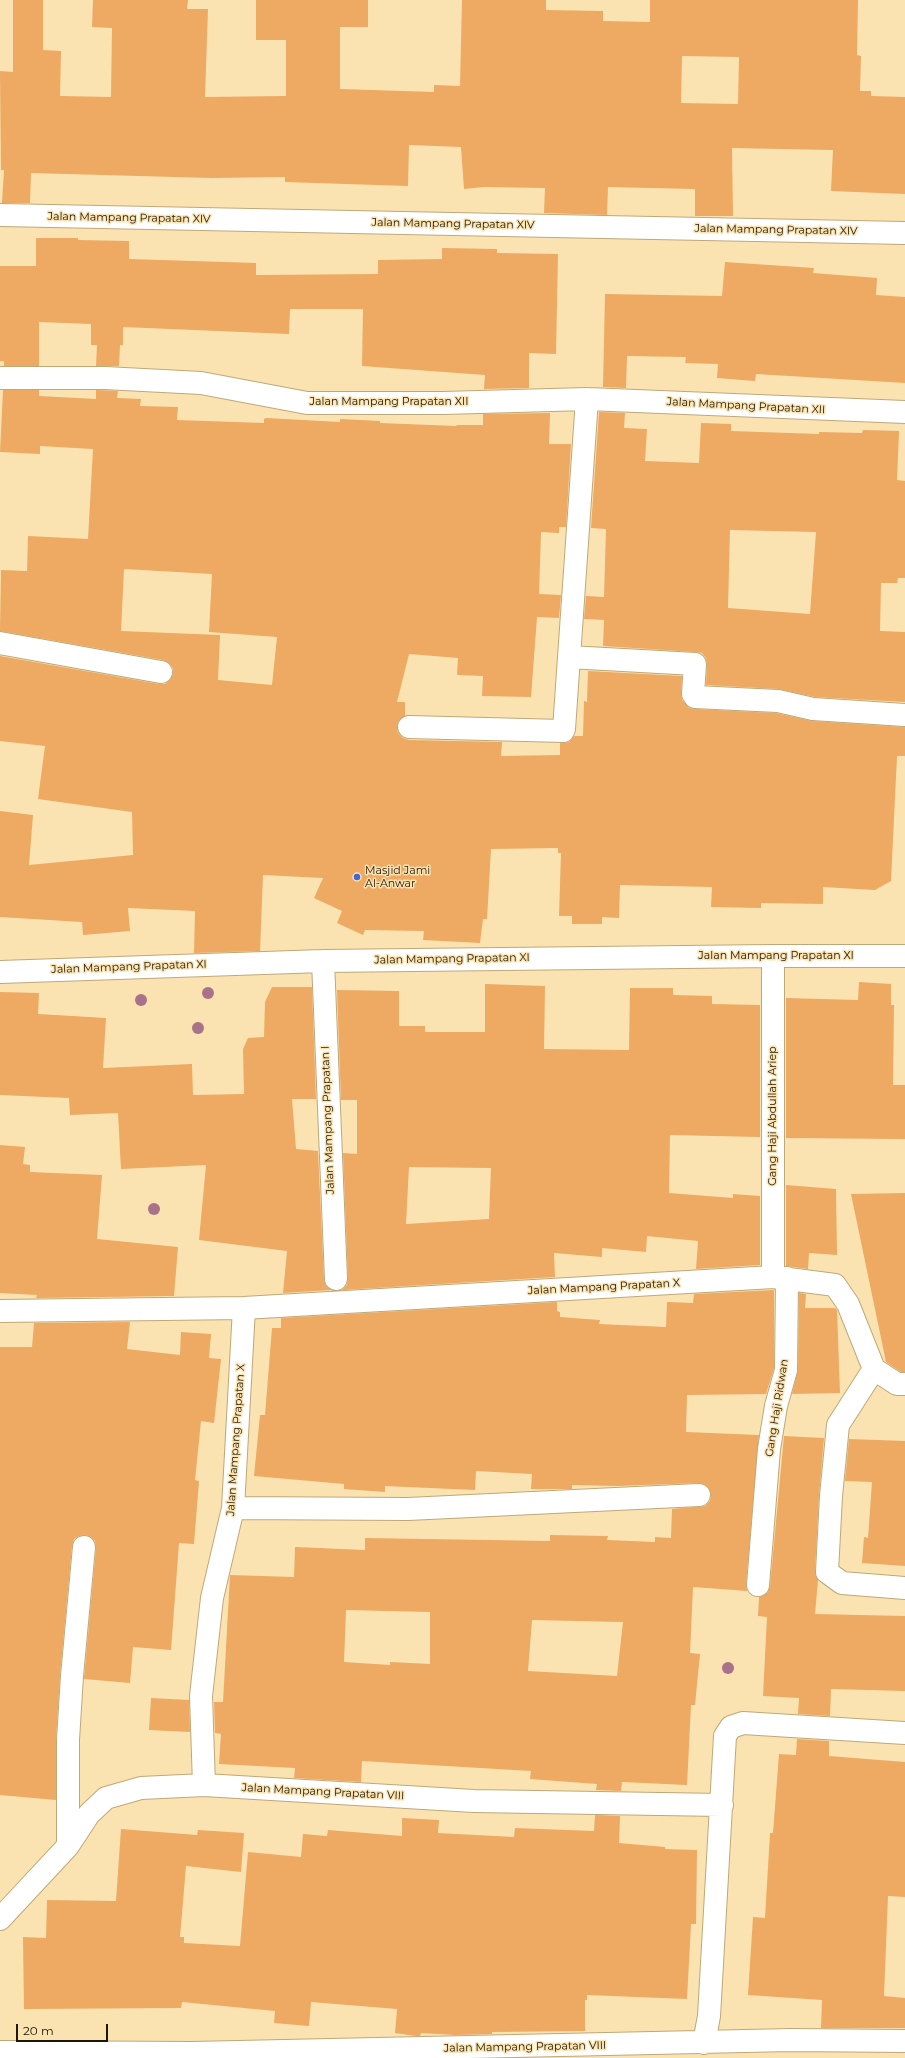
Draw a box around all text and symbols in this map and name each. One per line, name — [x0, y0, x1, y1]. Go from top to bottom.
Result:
street label: Jalan Mampang Prapatan XIV — [47, 210, 211, 226]
street label: Jalan Mampang Prapatan XIV — [371, 216, 535, 232]
street label: Jalan Mampang Prapatan XIV — [694, 222, 858, 238]
street label: Jalan Mampang Prapatan XII — [310, 395, 468, 409]
street label: Jalan Mampang Prapatan XII — [666, 395, 826, 417]
place label: Masjid Jami Al-Anwar — [365, 864, 430, 890]
marker: Masjid Jami Al-Anwar — [352, 872, 362, 882]
street label: Jalan Mampang Prapatan XI — [698, 949, 854, 963]
street label: Jalan Mampang Prapatan XI — [374, 951, 530, 967]
street label: Jalan Mampang Prapatan XI — [51, 958, 207, 976]
street label: Jalan Mampang Prapatan I — [319, 1046, 337, 1194]
street label: Gang Haji Abdullah Ariep — [766, 1046, 780, 1186]
street label: Jalan Mampang Prapatan X — [528, 1276, 680, 1298]
street label: Gang Haji Ridwan — [763, 1358, 791, 1458]
street label: Jalan Mampang Prapatan X — [224, 1363, 248, 1517]
street label: Jalan Mampang Prapatan VIII — [241, 1781, 405, 1803]
scale bar — [18, 2016, 110, 2042]
text: 20 m — [23, 2023, 54, 2038]
street label: Jalan Mampang Prapatan VIII — [444, 2039, 606, 2055]

